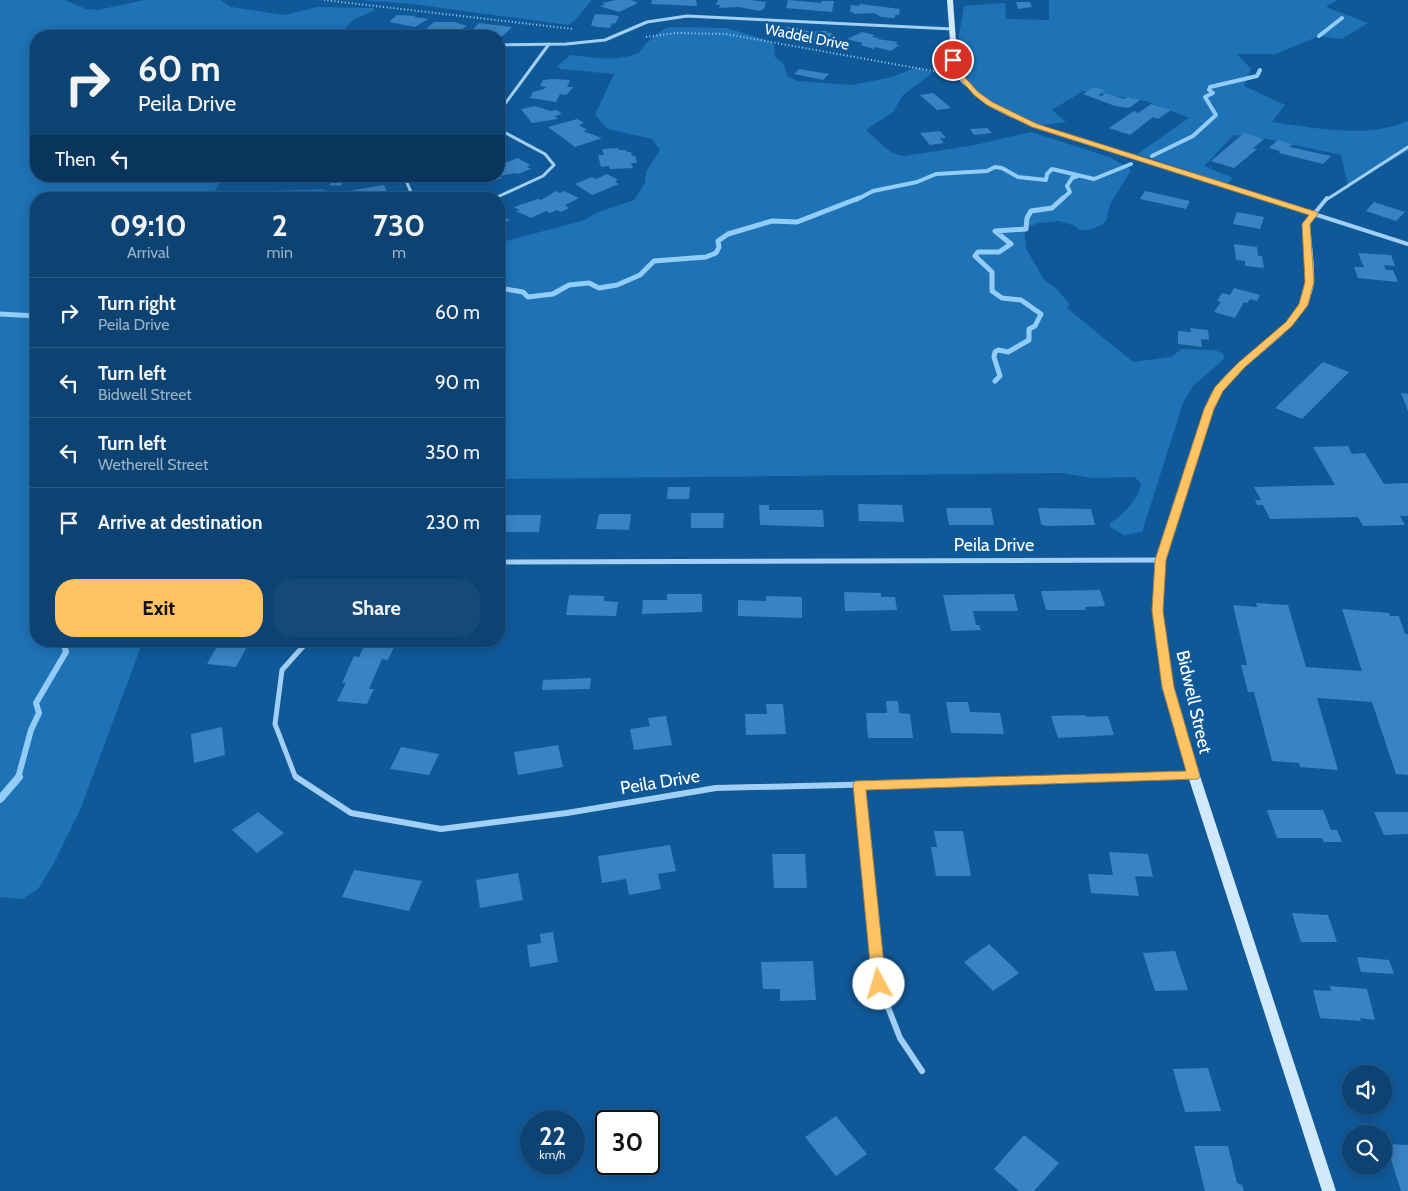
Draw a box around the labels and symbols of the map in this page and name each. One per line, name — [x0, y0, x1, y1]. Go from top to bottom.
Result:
street label: Waddel Drive — [763, 20, 851, 54]
pin — [932, 39, 974, 81]
street label: Peila Drive — [954, 534, 1034, 556]
street label: Bidwell Street — [1171, 648, 1217, 756]
street label: Peila Drive — [619, 765, 701, 799]
position arrow — [852, 957, 904, 1009]
speed limit sign: 30 — [595, 1110, 660, 1175]

